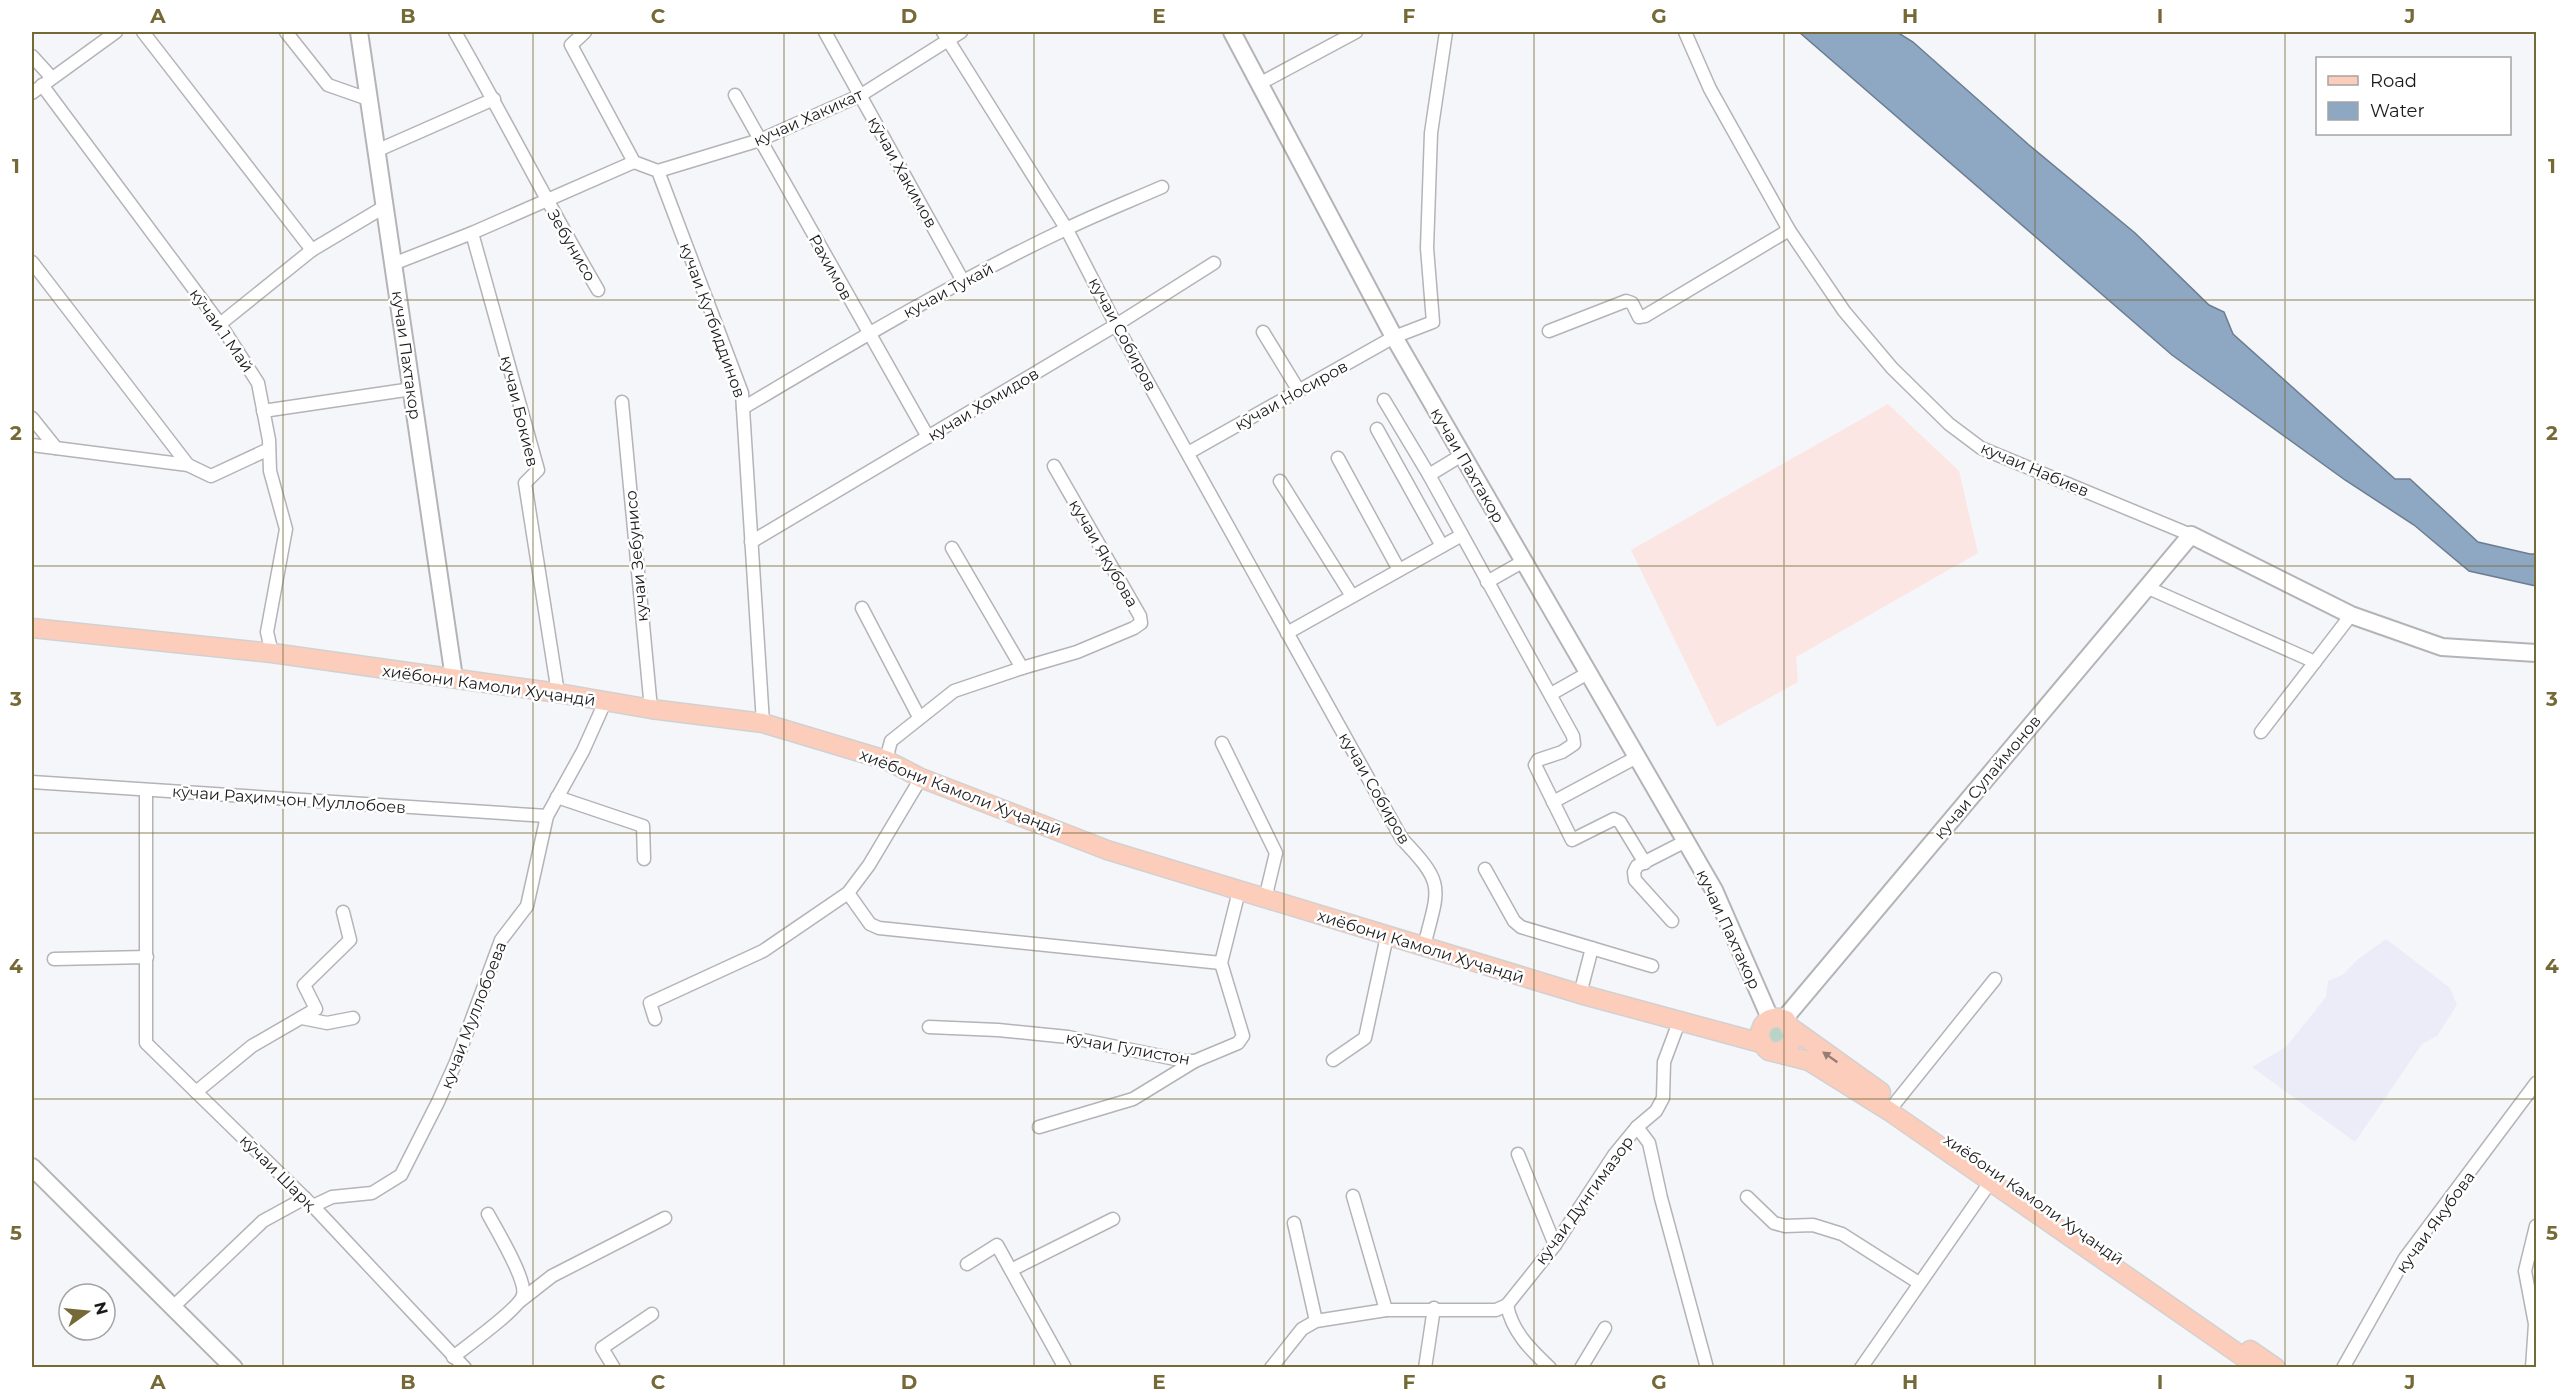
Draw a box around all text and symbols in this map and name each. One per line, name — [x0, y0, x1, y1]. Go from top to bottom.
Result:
text: A — [149, 4, 166, 28]
text: B — [400, 4, 416, 28]
text: C — [651, 4, 666, 28]
text: D — [901, 4, 917, 28]
text: E — [1152, 4, 1166, 28]
text: F — [1403, 4, 1416, 28]
text: G — [1651, 4, 1667, 28]
text: H — [1902, 4, 1918, 28]
text: I — [2157, 4, 2163, 28]
text: J — [2404, 4, 2415, 28]
legend — [2316, 57, 2511, 135]
text: Road — [2370, 70, 2417, 92]
street label: кучаи Хакикат — [751, 85, 866, 150]
text: Water — [2370, 100, 2425, 122]
street label: кӯчаи Хакимов — [864, 113, 941, 231]
text: 1 — [12, 154, 20, 178]
text: 1 — [2548, 154, 2556, 178]
street label: Зебунисо — [543, 206, 600, 285]
street label: Рахимов — [805, 231, 856, 304]
street label: кучаи Кутбиддинов — [676, 240, 749, 400]
street label: кучаи Тукай — [900, 259, 997, 322]
street label: кучаи Собиров — [1085, 274, 1160, 394]
street label: кӯчаи 1 Май — [186, 285, 257, 376]
street label: кучаи Пахтакор — [388, 289, 425, 421]
street label: кучаи Бокиев — [497, 354, 542, 469]
street label: кӯчаи Носиров — [1231, 357, 1351, 434]
street label: кучаи Хомидов — [924, 364, 1042, 445]
street label: кучаи Пахтакор — [1427, 404, 1508, 526]
text: 2 — [10, 421, 22, 445]
text: 2 — [2546, 421, 2558, 445]
street label: кучаи Набиев — [1978, 438, 2092, 501]
street label: кучаи Зебунисо — [621, 489, 652, 623]
street label: кучаи Якубова — [1065, 496, 1142, 611]
street label: хиёбони Камоли Хуҷандӣ — [381, 661, 597, 710]
text: 3 — [9, 687, 22, 711]
text: 3 — [2545, 687, 2558, 711]
street label: кучаи Сулаймонов — [1930, 711, 2045, 843]
street label: кучаи Собиров — [1335, 729, 1414, 847]
street label: хиёбони Камоли Хуҷандӣ — [857, 745, 1065, 840]
street label: кӯчаи Раҳимҷон Муллобоев — [171, 782, 407, 817]
street label: кучаи Пахтакор — [1692, 866, 1765, 992]
street label: хиёбони Камоли Хуҷандӣ — [1315, 906, 1526, 987]
street label: кучаи Муллобоева — [437, 939, 510, 1091]
text: 4 — [9, 954, 23, 978]
text: 4 — [2545, 954, 2559, 978]
street label: кӯчаи Гулистон — [1064, 1028, 1192, 1069]
one-way arrow — [1823, 1051, 1839, 1063]
street label: хиёбони Камоли Хуҷандӣ — [1940, 1130, 2127, 1269]
street label: кӯчаи Шарқ — [236, 1131, 320, 1215]
street label: кучаи Дунгимазор — [1531, 1132, 1637, 1268]
street label: кучаи Якубова — [2392, 1168, 2479, 1277]
text: 5 — [10, 1221, 22, 1245]
text: 5 — [2546, 1221, 2558, 1245]
north arrow — [57, 1282, 117, 1342]
text: N — [90, 1300, 112, 1317]
text: A — [149, 1370, 166, 1394]
text: B — [400, 1370, 416, 1394]
text: C — [651, 1370, 666, 1394]
text: D — [901, 1370, 917, 1394]
text: E — [1152, 1370, 1166, 1394]
text: F — [1403, 1370, 1416, 1394]
text: G — [1651, 1370, 1667, 1394]
text: H — [1902, 1370, 1918, 1394]
text: I — [2157, 1370, 2163, 1394]
text: J — [2404, 1370, 2415, 1394]

